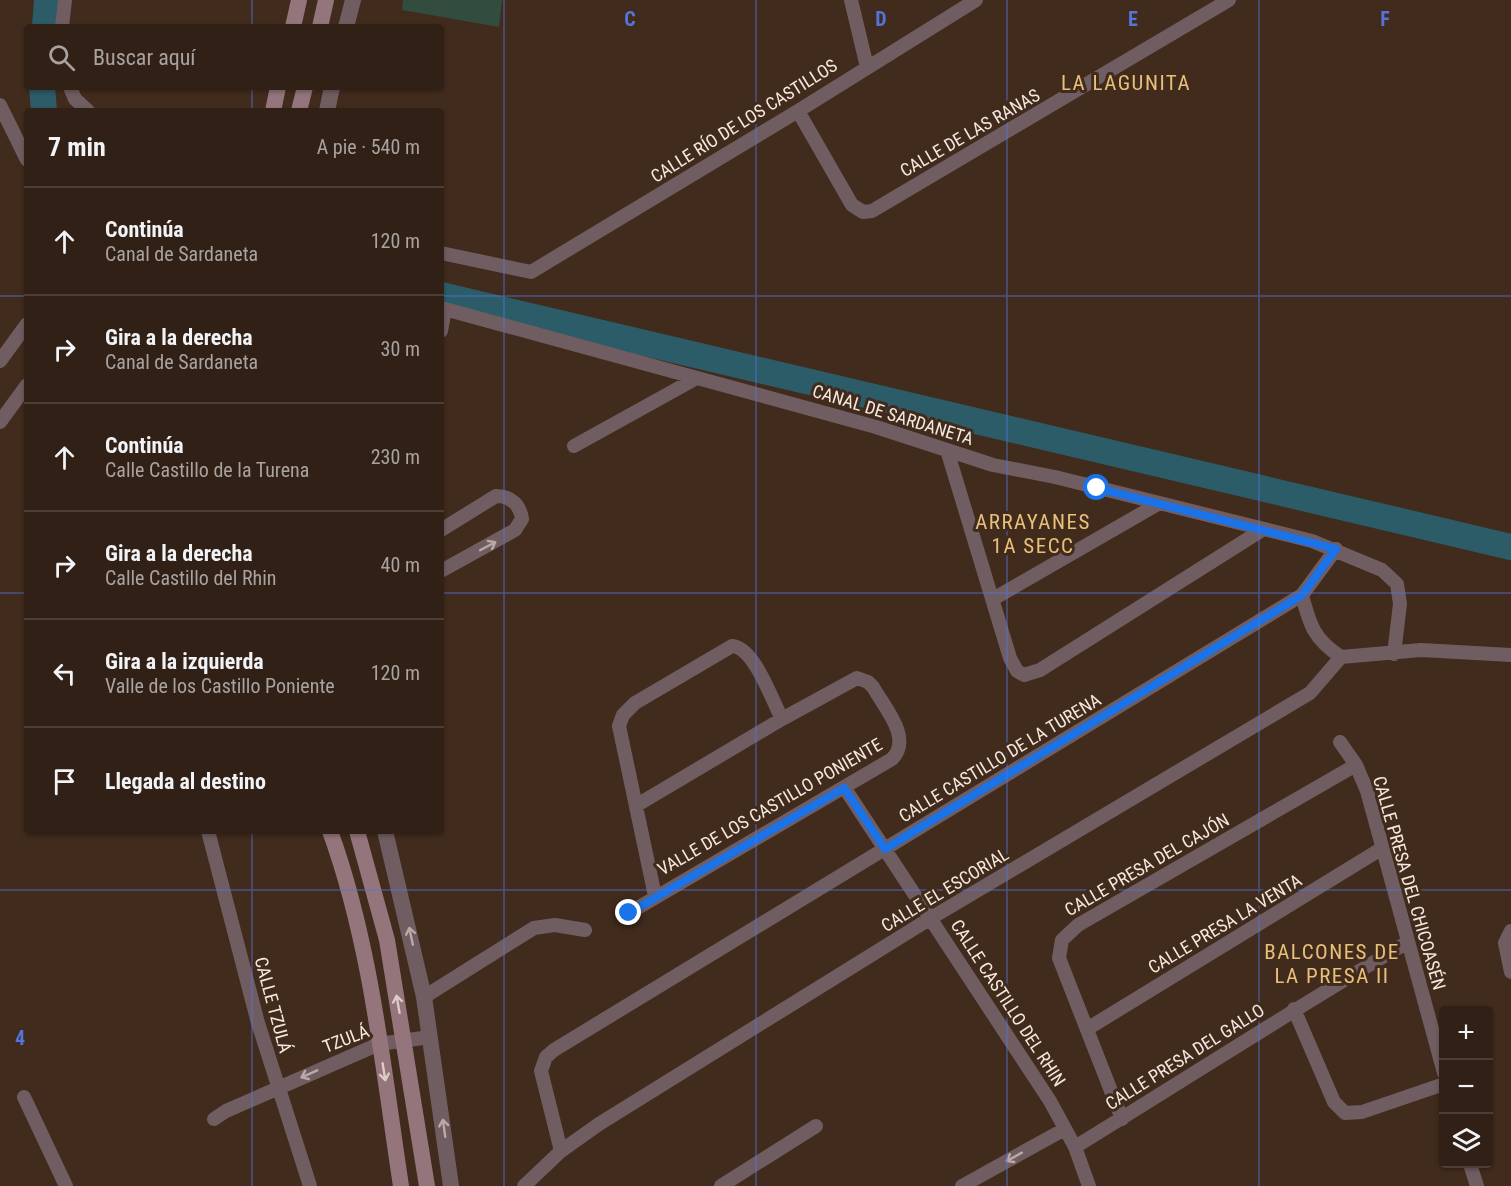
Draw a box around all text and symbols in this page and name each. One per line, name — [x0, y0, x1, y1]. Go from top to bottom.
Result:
text: C — [624, 7, 636, 31]
text: D — [875, 7, 887, 31]
text: E — [1128, 7, 1138, 31]
text: F — [1380, 7, 1390, 31]
search box — [24, 24, 444, 90]
icon: search — [45, 41, 78, 74]
text: Buscar aquí — [93, 45, 196, 70]
street label: CALLE RÍO DE LOS CASTILLOS — [647, 54, 841, 187]
district label: LA LAGUNITA — [1061, 71, 1191, 95]
street label: CALLE DE LAS RANAS — [896, 84, 1043, 181]
text: 7 min — [48, 132, 106, 162]
text: A pie · 540 m — [317, 135, 420, 159]
text: Continúa — [105, 217, 184, 242]
icon: ahead — [48, 225, 81, 258]
text: 120 m — [371, 229, 420, 253]
text: Canal de Sardaneta — [105, 242, 258, 266]
text: Gira a la derecha — [105, 325, 253, 350]
icon: right — [48, 333, 81, 366]
text: 30 m — [381, 337, 420, 361]
text: Canal de Sardaneta — [105, 350, 258, 374]
street label: CANAL DE SARDANETA — [810, 380, 977, 449]
text: Continúa — [105, 433, 184, 458]
icon: ahead — [48, 441, 81, 474]
text: 230 m — [371, 445, 420, 469]
text: Calle Castillo de la Turena — [105, 458, 309, 482]
route start — [1083, 474, 1109, 500]
district label: ARRAYANES 1A SECC — [975, 510, 1091, 558]
one-way arrow — [478, 540, 496, 551]
text: Gira a la derecha — [105, 541, 253, 566]
icon: right — [48, 549, 81, 582]
text: 40 m — [381, 553, 420, 577]
text: Calle Castillo del Rhin — [105, 566, 276, 590]
text: Gira a la izquierda — [105, 649, 264, 674]
icon: left — [48, 657, 81, 690]
text: 120 m — [371, 661, 420, 685]
text: Valle de los Castillo Poniente — [105, 674, 335, 698]
street label: CALLE CASTILLO DE LA TURENA — [895, 689, 1105, 826]
street label: VALLE DE LOS CASTILLO PONIENTE — [654, 734, 886, 880]
icon: arrive — [48, 765, 81, 798]
text: Llegada al destino — [105, 769, 266, 794]
street label: CALLE PRESA DEL CHICOASÉN — [1369, 773, 1450, 992]
street label: CALLE PRESA DEL CAJÓN — [1061, 809, 1233, 920]
street label: CALLE EL ESCORIAL — [877, 843, 1013, 936]
street label: CALLE PRESA LA VENTA — [1144, 869, 1306, 978]
route end — [615, 899, 641, 925]
street label: CALLE CASTILLO DEL RHIN — [947, 916, 1070, 1090]
one-way arrow — [404, 927, 416, 946]
district label: BALCONES DE LA PRESA II — [1264, 940, 1400, 988]
street label: CALLE TZULÁ — [251, 955, 297, 1056]
one-way arrow — [392, 994, 403, 1014]
street label: CALLE PRESA DEL GALLO — [1101, 999, 1268, 1114]
map controls — [1439, 1006, 1493, 1168]
button: + — [1439, 1006, 1493, 1060]
street label: TZULÁ — [320, 1020, 373, 1057]
text: 4 — [15, 1026, 25, 1050]
button: − — [1439, 1060, 1493, 1114]
one-way arrow — [378, 1062, 389, 1082]
one-way arrow — [300, 1068, 318, 1080]
button: layers — [1439, 1114, 1493, 1168]
one-way arrow — [438, 1119, 449, 1138]
one-way arrow — [1006, 1151, 1023, 1163]

